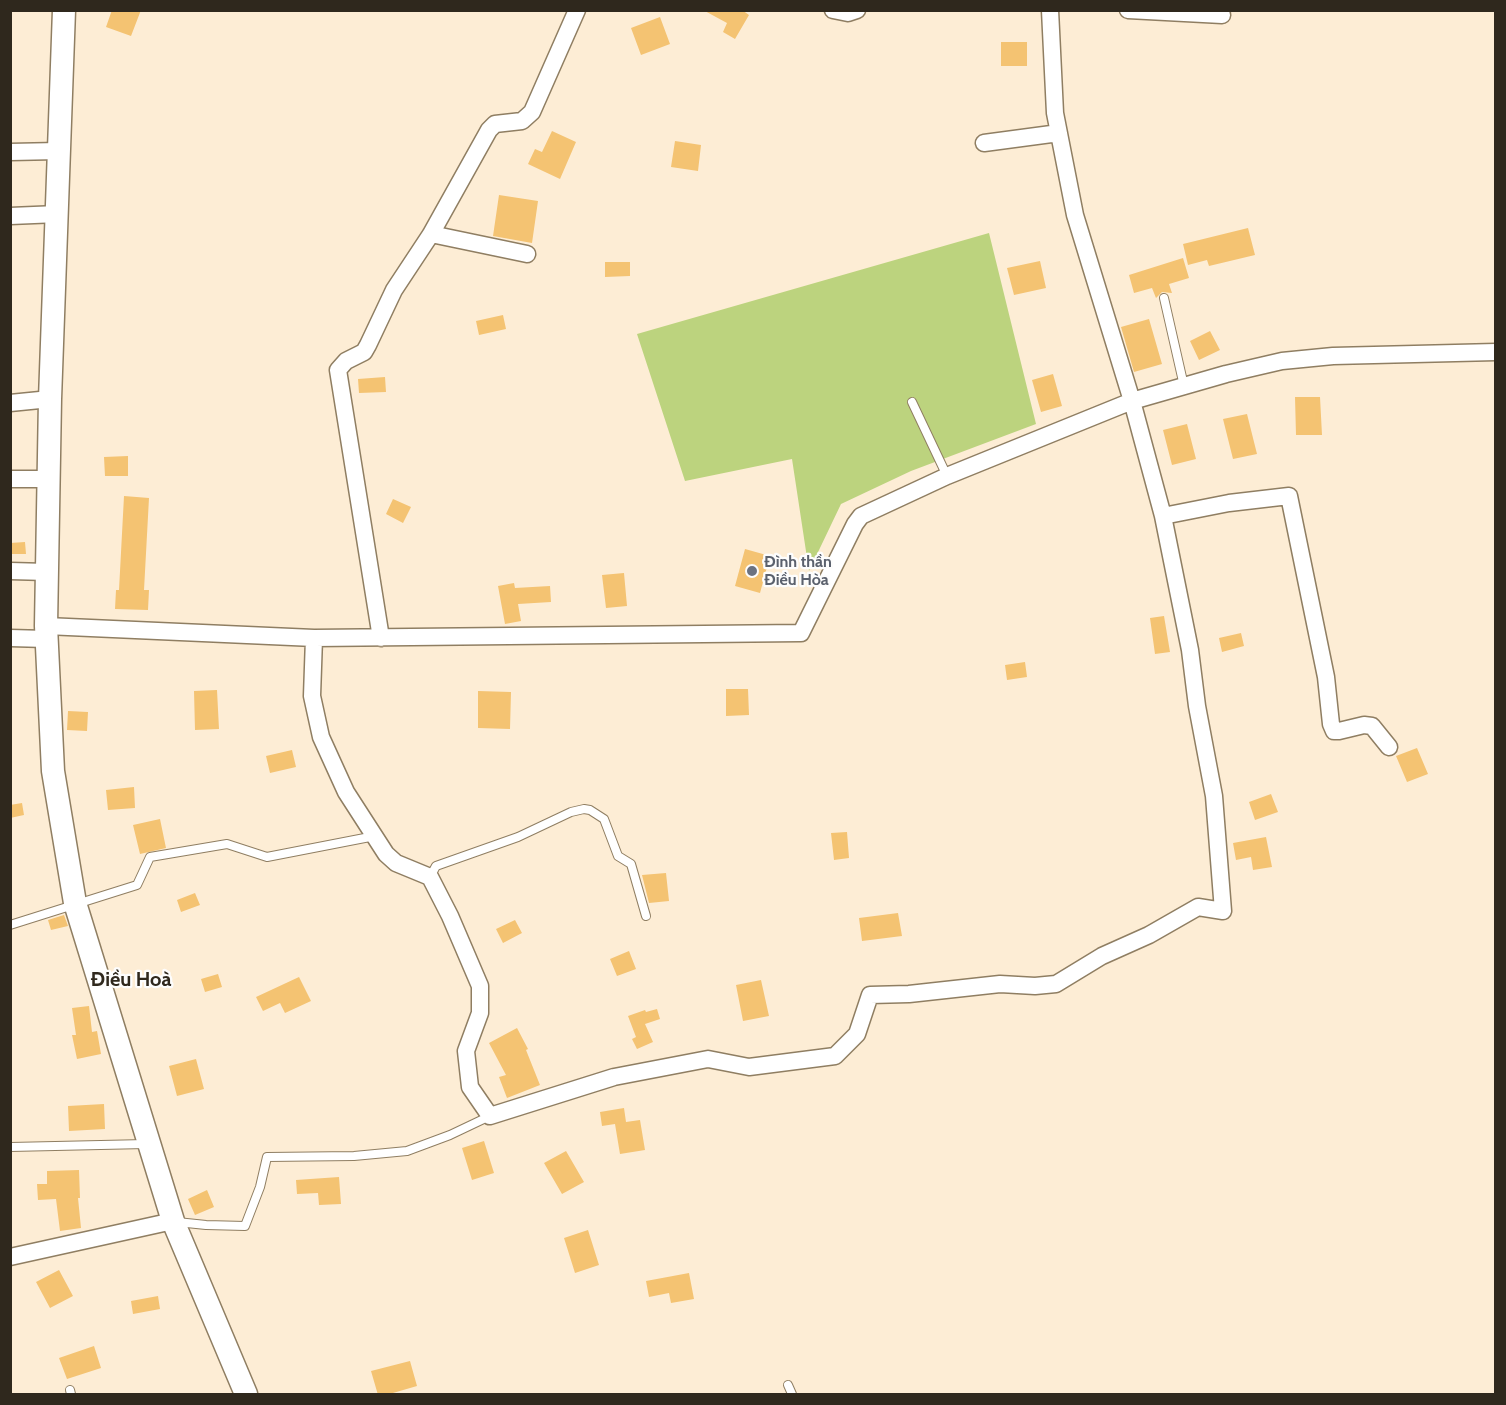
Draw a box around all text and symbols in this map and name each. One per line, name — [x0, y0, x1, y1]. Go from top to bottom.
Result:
place label: Đình thần Điều Hòa — [764, 552, 832, 590]
marker: Đình thần Điều Hòa — [745, 564, 759, 578]
district label: Điều Hoà — [91, 968, 171, 992]

